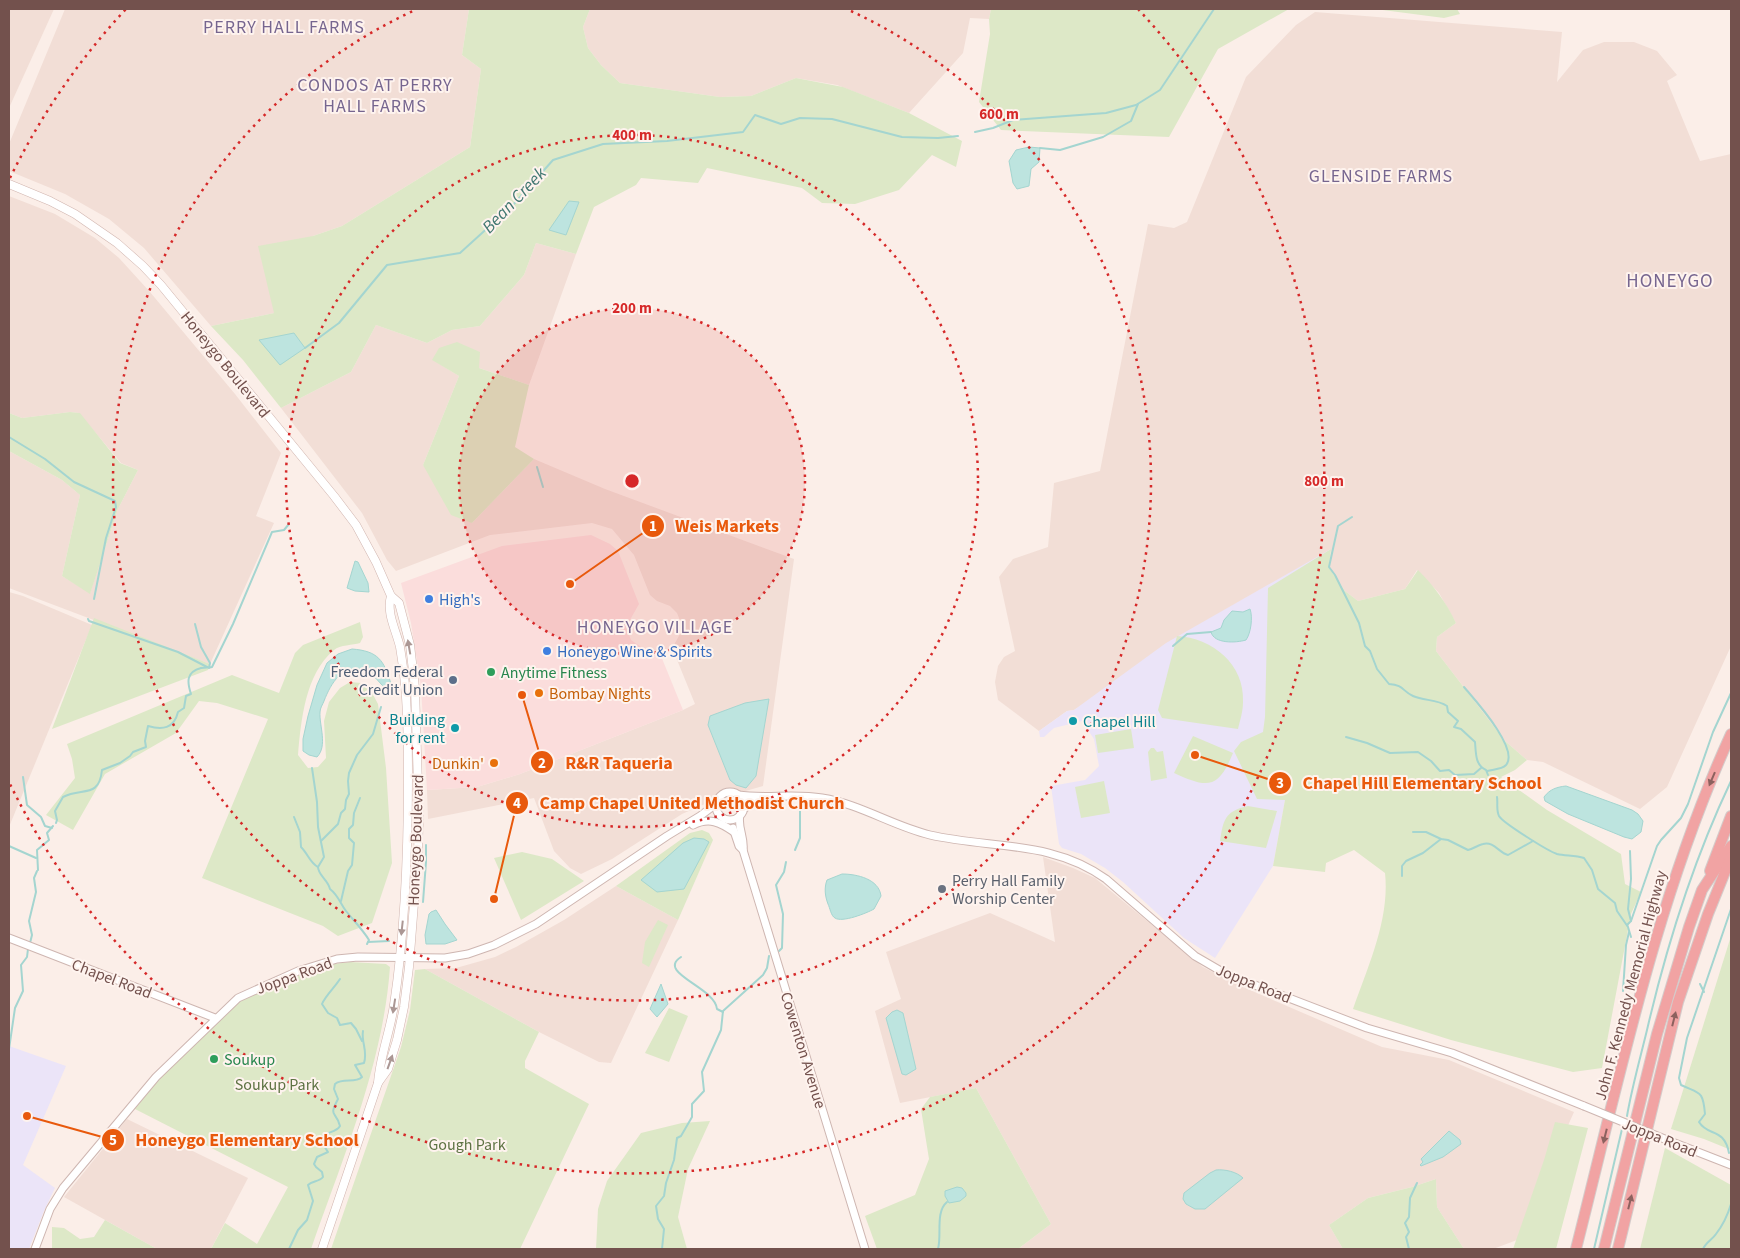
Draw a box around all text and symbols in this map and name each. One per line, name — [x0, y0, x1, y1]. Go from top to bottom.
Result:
district label: PERRY HALL FARMS — [203, 15, 365, 40]
district label: CONDOS AT PERRY HALL FARMS — [297, 73, 453, 119]
text: 600 m — [979, 104, 1019, 125]
text: 400 m — [612, 125, 652, 146]
water label: Bean Creek — [476, 161, 553, 239]
district label: GLENSIDE FARMS — [1309, 164, 1453, 189]
district label: HONEYGO — [1626, 268, 1714, 295]
text: 200 m — [612, 298, 652, 319]
street label: Honeygo Boulevard — [175, 307, 275, 423]
text: 800 m — [1304, 471, 1344, 492]
centre of rings — [623, 472, 641, 490]
callout: Weis Markets — [640, 509, 789, 542]
text: Weis Markets — [675, 514, 779, 539]
text: 1 — [649, 516, 657, 537]
place label: High's — [439, 589, 481, 611]
marker: High's — [423, 593, 435, 605]
district label: HONEYGO VILLAGE — [577, 615, 733, 640]
one-way arrow — [405, 639, 413, 655]
place label: Honeygo Wine & Spirits — [557, 641, 713, 663]
marker: Honeygo Wine & Spirits — [541, 645, 553, 657]
place label: Freedom Federal Credit Union — [330, 661, 443, 701]
place label: Anytime Fitness — [501, 662, 607, 684]
marker: Anytime Fitness — [485, 666, 497, 678]
marker: Freedom Federal Credit Union — [447, 674, 459, 686]
place label: Bombay Nights — [549, 683, 651, 705]
marker: Bombay Nights — [533, 687, 545, 699]
place label: Building for rent — [389, 709, 446, 749]
place label: Chapel Hill — [1083, 711, 1156, 733]
marker: Chapel Hill — [1067, 715, 1079, 727]
marker: Building for rent — [449, 722, 461, 734]
callout: R&R Taqueria — [530, 746, 682, 779]
text: R&R Taqueria — [565, 751, 673, 776]
place label: Dunkin' — [432, 753, 484, 775]
text: 2 — [538, 753, 546, 774]
marker: Dunkin' — [488, 757, 500, 769]
callout: Chapel Hill Elementary School — [1268, 767, 1552, 800]
text: Chapel Hill Elementary School — [1302, 771, 1542, 796]
one-way arrow — [1708, 772, 1716, 787]
text: 3 — [1276, 773, 1284, 794]
street label: Honeygo Boulevard — [403, 774, 429, 906]
callout: Camp Chapel United Methodist Church — [504, 786, 854, 819]
text: Camp Chapel United Methodist Church — [539, 791, 845, 816]
text: 4 — [513, 793, 521, 814]
street label: John F. Kennedy Memorial Highway — [1590, 867, 1672, 1103]
place label: Perry Hall Family Worship Center — [952, 870, 1065, 910]
marker: Perry Hall Family Worship Center — [936, 883, 948, 895]
one-way arrow — [398, 920, 406, 936]
street label: Joppa Road — [253, 952, 335, 1000]
street label: Chapel Road — [68, 954, 155, 1004]
street label: Joppa Road — [1213, 959, 1295, 1009]
street label: Cowenton Avenue — [775, 989, 831, 1111]
one-way arrow — [389, 999, 397, 1015]
one-way arrow — [1670, 1012, 1678, 1027]
place label: Soukup — [224, 1049, 275, 1071]
marker: Soukup — [208, 1053, 220, 1065]
one-way arrow — [387, 1055, 394, 1070]
park label: Soukup Park — [235, 1074, 319, 1096]
street label: Joppa Road — [1619, 1113, 1701, 1163]
callout: Honeygo Elementary School — [100, 1124, 369, 1157]
text: Honeygo Elementary School — [135, 1128, 359, 1153]
one-way arrow — [1601, 1128, 1609, 1143]
text: 5 — [109, 1130, 117, 1151]
park label: Gough Park — [428, 1134, 506, 1156]
one-way arrow — [1626, 1194, 1634, 1209]

